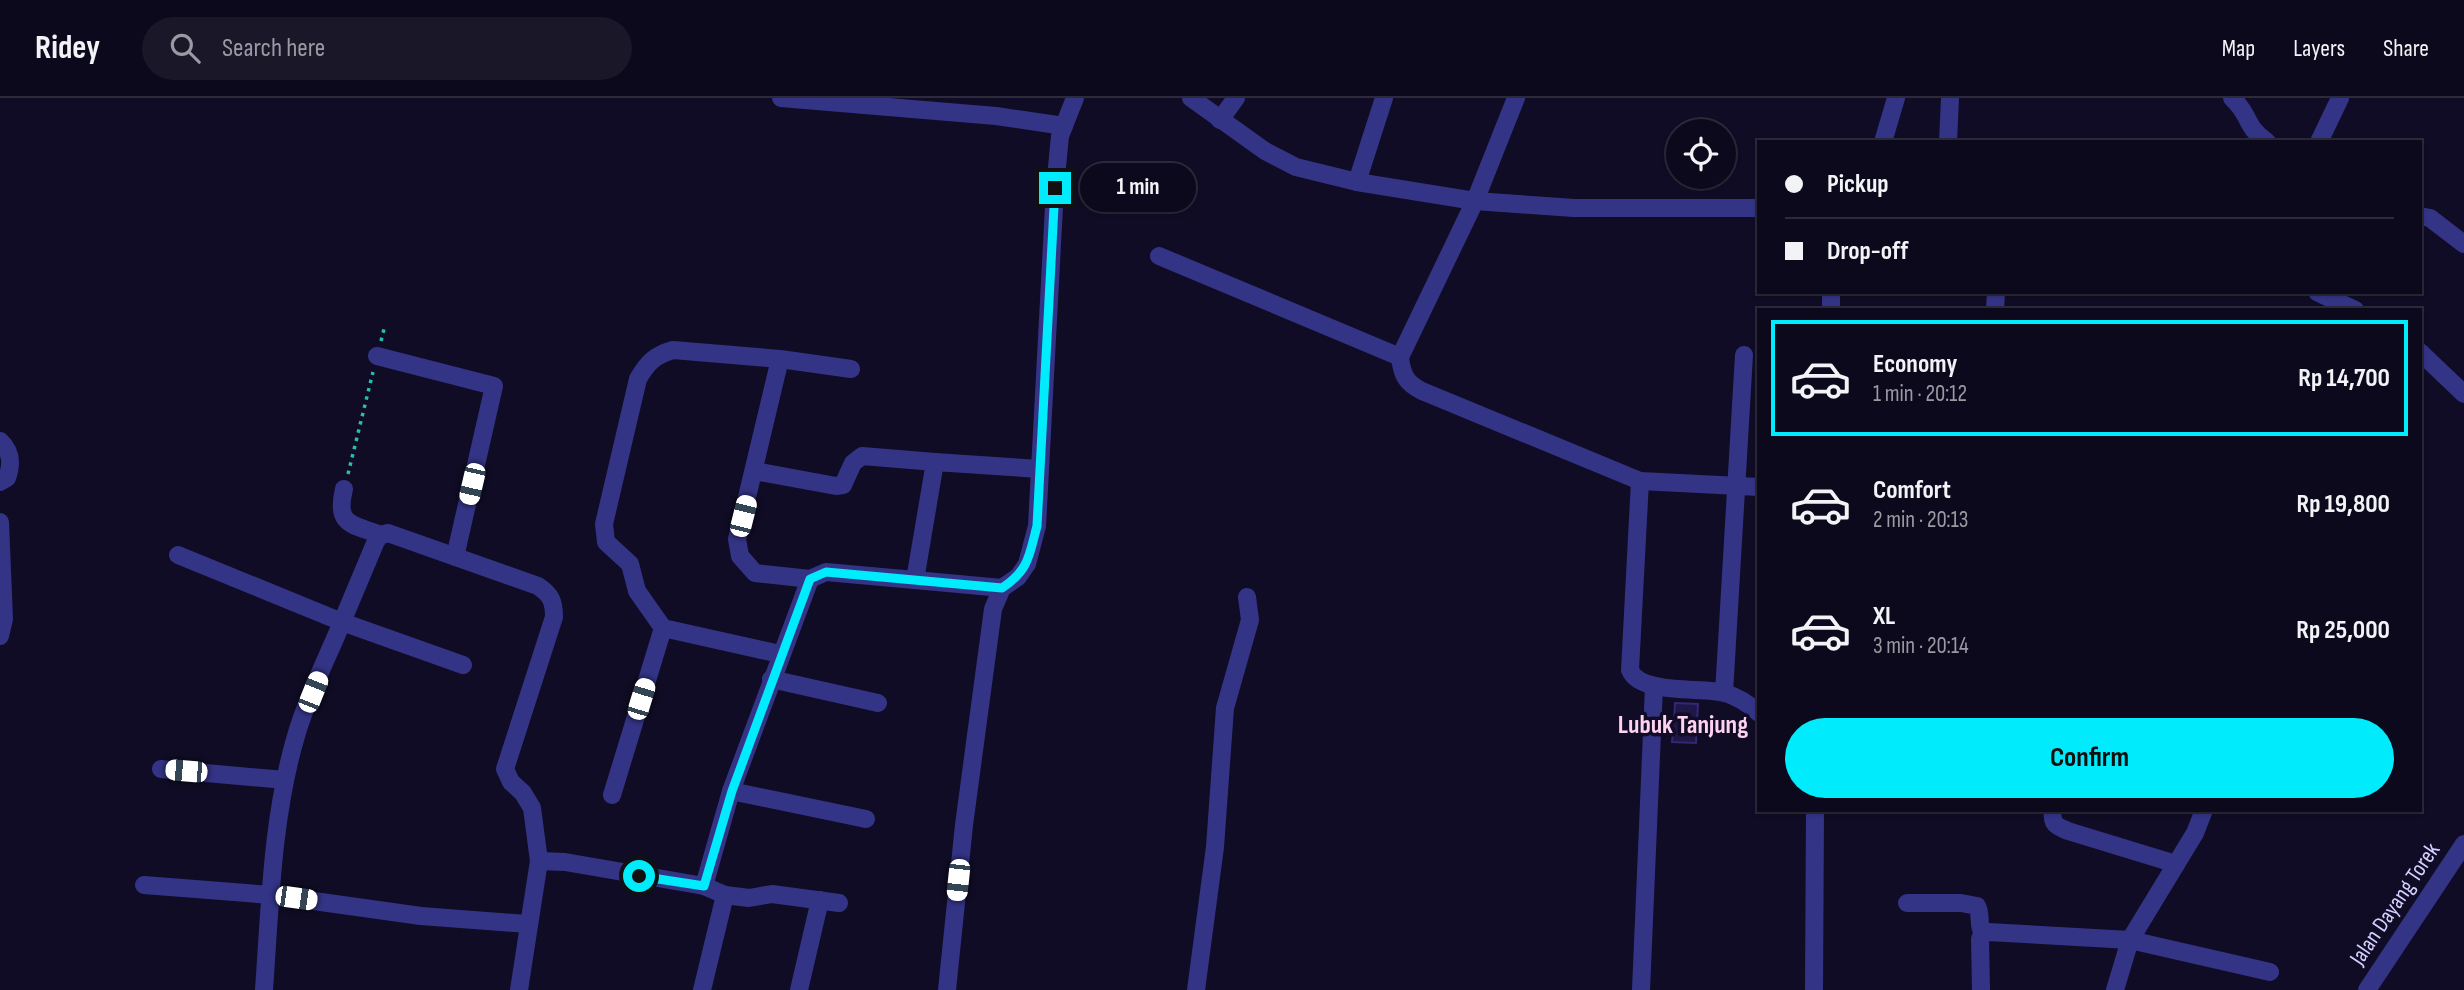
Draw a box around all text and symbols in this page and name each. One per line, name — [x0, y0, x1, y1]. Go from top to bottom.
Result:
search box — [142, 17, 632, 80]
text: Ridey — [35, 28, 100, 68]
icon: search — [166, 29, 204, 67]
text: Search here — [222, 33, 325, 64]
text: Map — [2222, 34, 2255, 63]
text: Layers — [2293, 34, 2345, 63]
text: Share — [2383, 34, 2429, 63]
map controls — [1666, 119, 1736, 189]
button: locate — [1666, 119, 1736, 189]
callout: 1 min — [1080, 164, 1195, 212]
text: Pickup — [1827, 169, 1889, 200]
route end — [1039, 172, 1071, 204]
text: 1 min — [1117, 173, 1159, 201]
text: Drop-off — [1827, 236, 1908, 267]
icon: car — [1789, 347, 1852, 410]
text: Economy — [1873, 349, 1957, 380]
text: Rp 14,700 — [2298, 363, 2390, 394]
text: 1 min · 20:12 — [1873, 380, 1967, 408]
car — [458, 461, 487, 507]
icon: car — [1789, 473, 1852, 536]
text: Comfort — [1873, 475, 1951, 506]
text: Rp 19,800 — [2297, 489, 2390, 520]
car — [728, 493, 759, 539]
text: 2 min · 20:13 — [1873, 506, 1968, 534]
icon: car — [1789, 599, 1852, 662]
text: XL — [1873, 601, 1895, 632]
text: Rp 25,000 — [2296, 615, 2390, 646]
text: 3 min · 20:14 — [1873, 632, 1969, 660]
car — [296, 669, 331, 715]
car — [625, 676, 658, 722]
district label: Lubuk Tanjung — [1618, 710, 1748, 741]
button: Confirm — [1785, 718, 2394, 798]
car — [165, 759, 208, 783]
street label: Jalan Dayang Torek — [2343, 837, 2446, 971]
car — [946, 858, 971, 902]
route start — [623, 860, 655, 892]
car — [274, 885, 319, 911]

